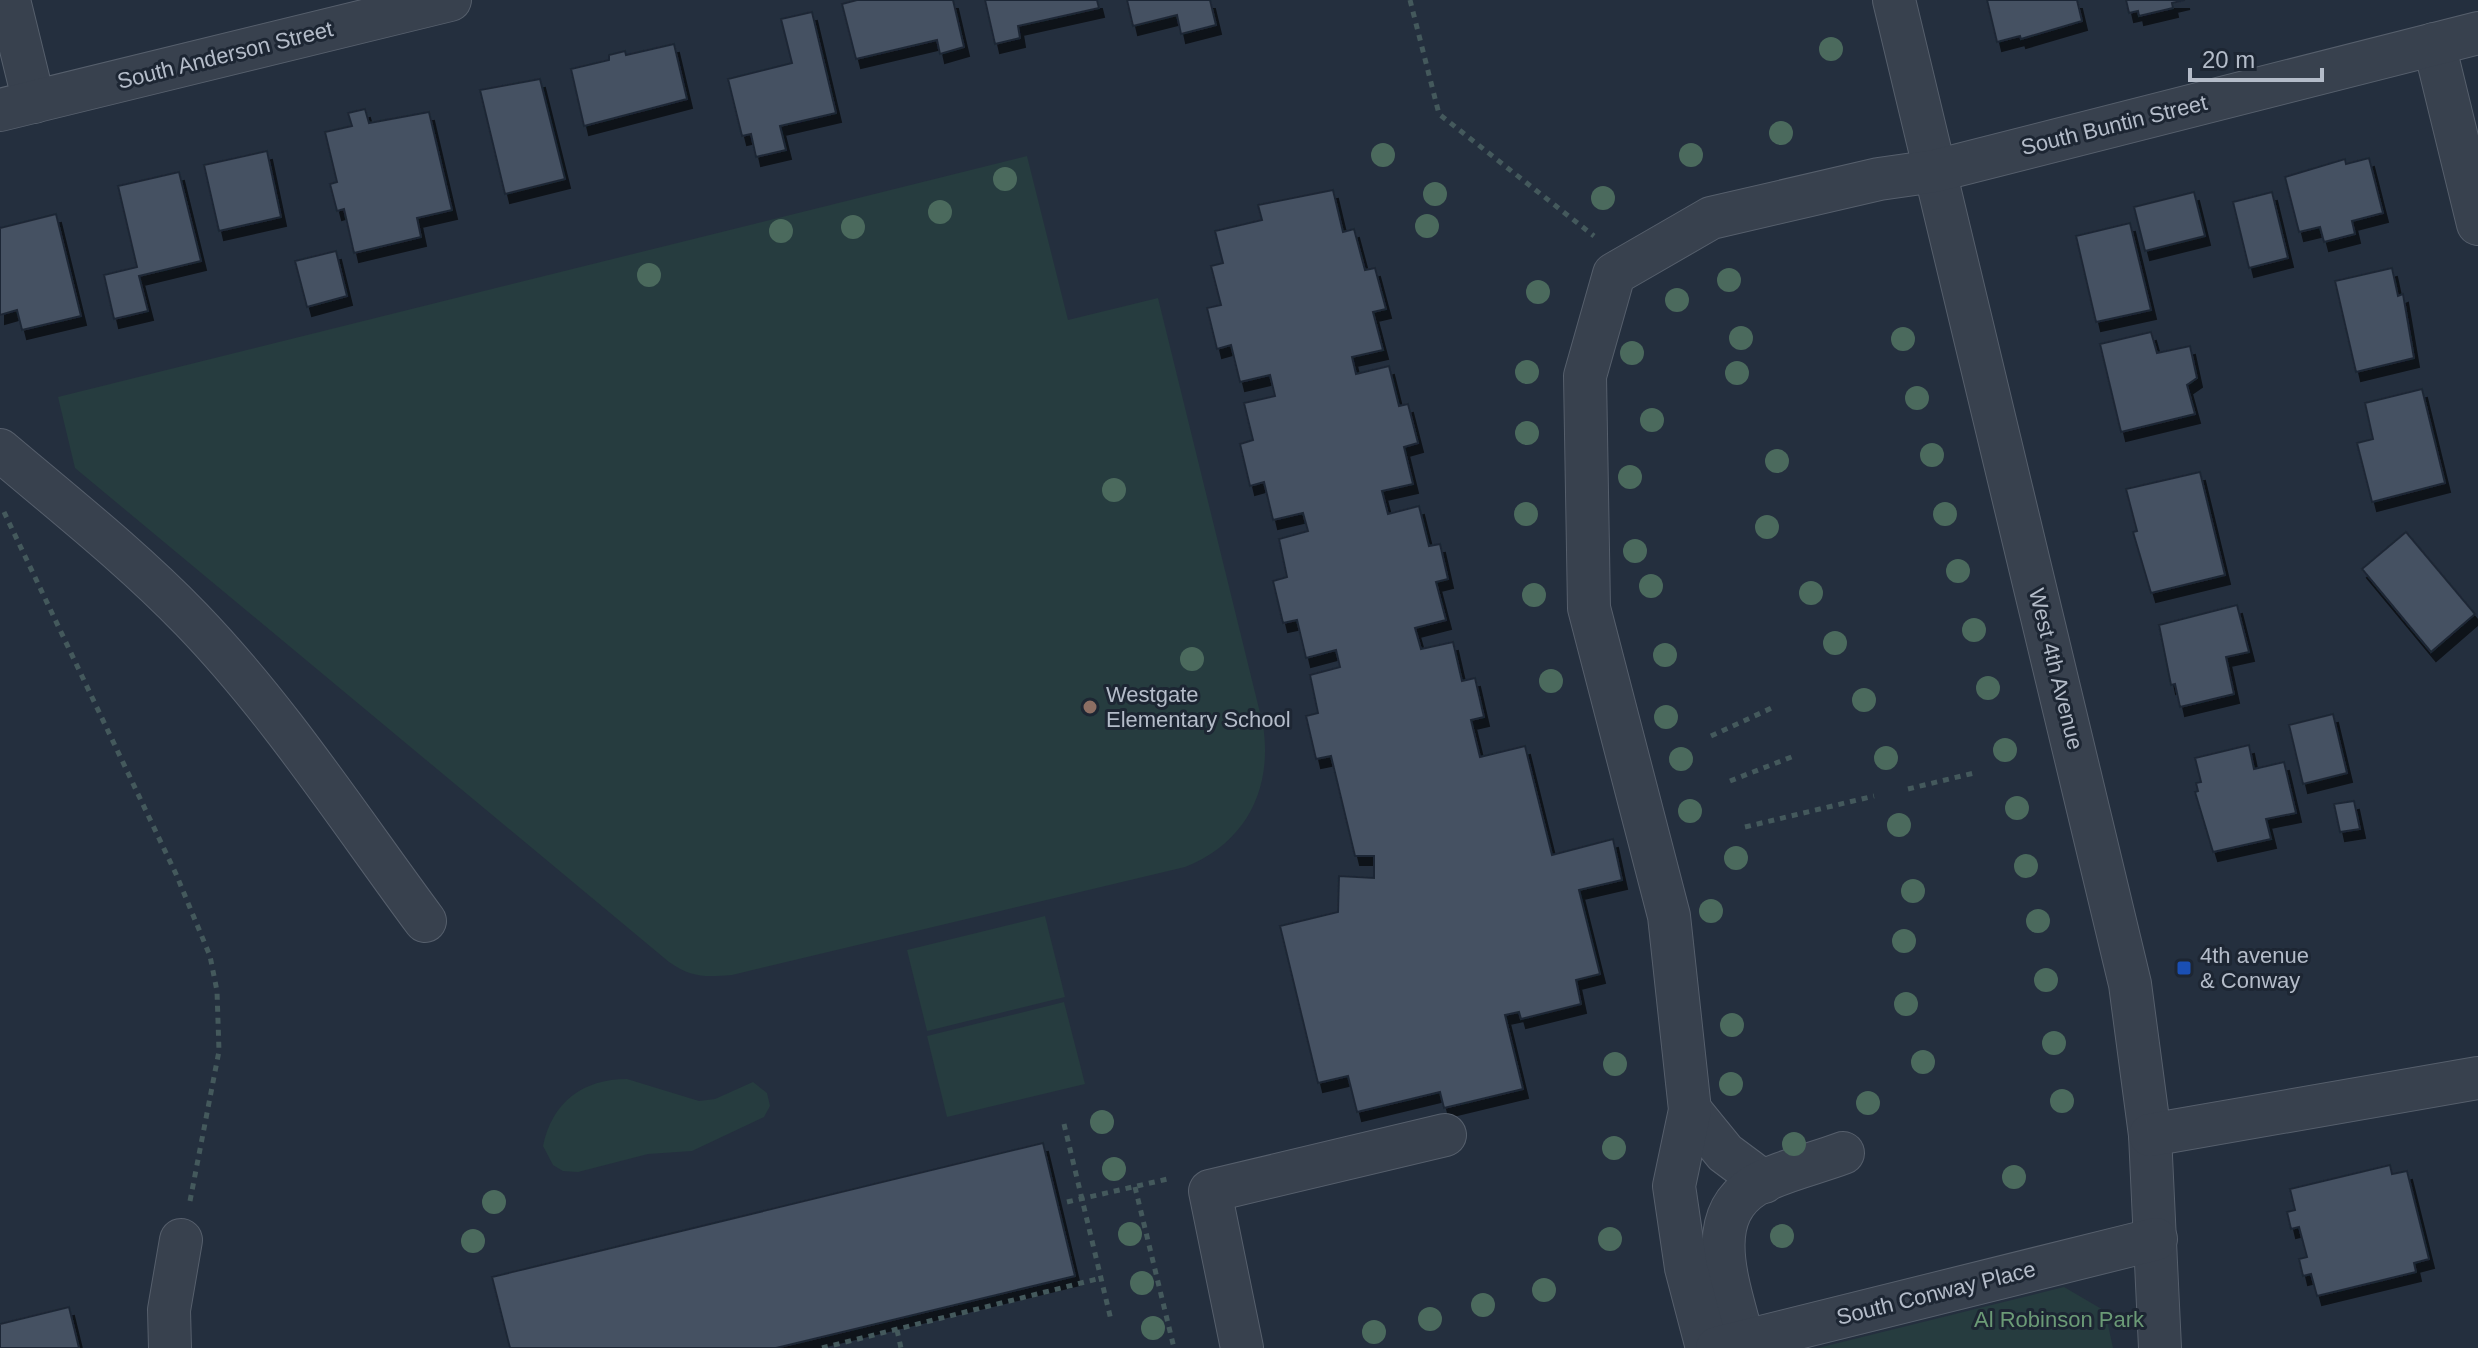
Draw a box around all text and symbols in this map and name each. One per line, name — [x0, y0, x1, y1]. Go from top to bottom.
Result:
street label: South Anderson Street — [115, 16, 335, 94]
scale bar — [2190, 32, 2322, 82]
text: 20 m — [2202, 46, 2255, 73]
street label: South Buntin Street — [2018, 90, 2210, 160]
street label: West 4th Avenue — [2024, 586, 2088, 752]
place label: Westgate Elementary School — [1106, 682, 1291, 732]
marker: Westgate Elementary School — [1081, 698, 1099, 716]
place label: 4th avenue & Conway — [2200, 943, 2309, 993]
marker: 4th avenue & Conway — [2175, 959, 2193, 977]
street label: South Conway Place — [1834, 1256, 2038, 1330]
park label: Al Robinson Park — [1974, 1307, 2145, 1332]

